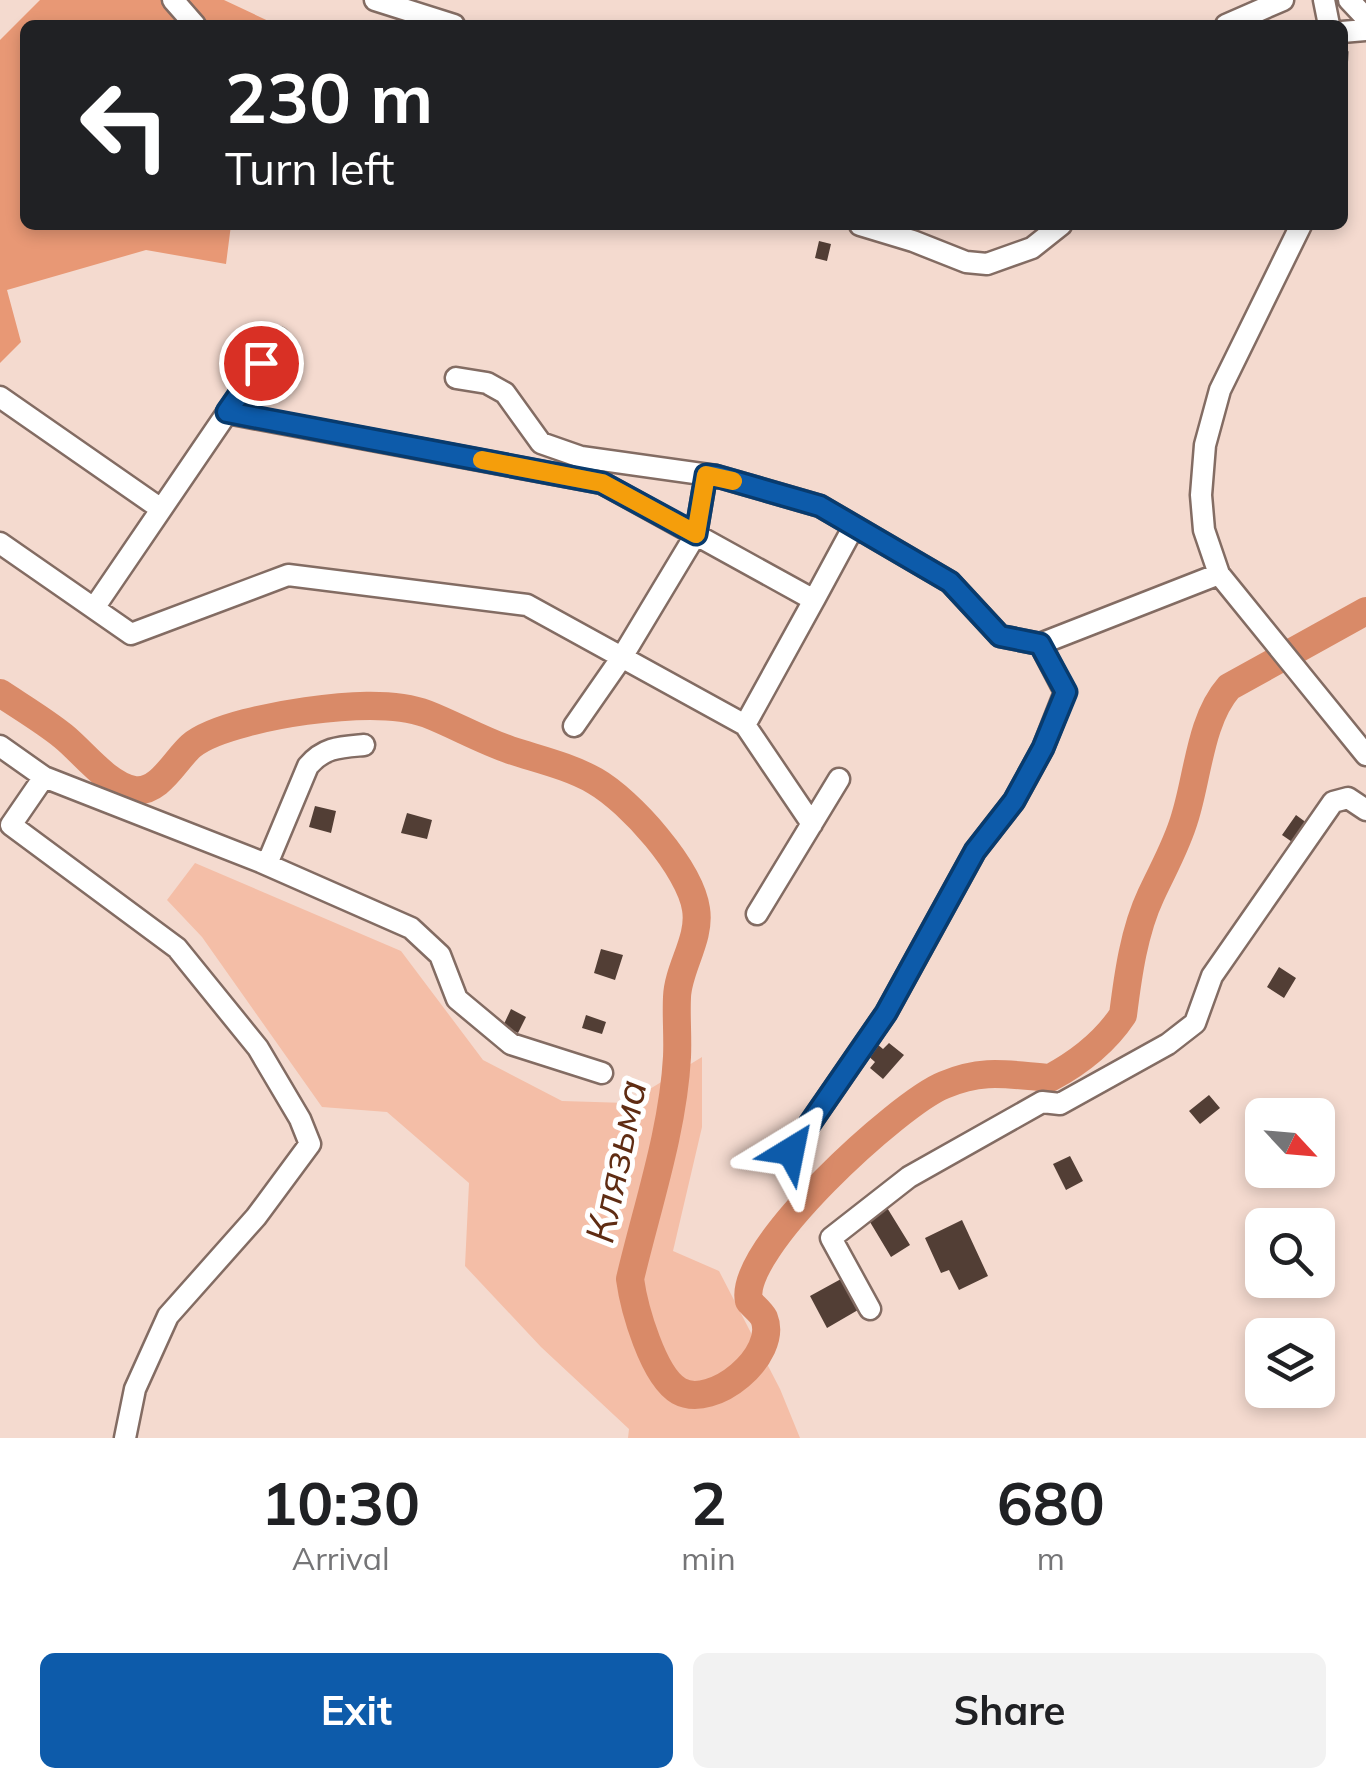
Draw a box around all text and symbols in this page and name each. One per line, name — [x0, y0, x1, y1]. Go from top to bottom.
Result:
text: 230 m — [225, 53, 433, 141]
icon: left — [60, 60, 190, 190]
text: Turn left — [225, 140, 394, 196]
pin — [219, 321, 304, 406]
icon: arrive — [234, 336, 289, 391]
water label: Клязьма — [573, 1075, 657, 1247]
north arrow — [1245, 1098, 1335, 1188]
map controls — [1245, 1098, 1335, 1408]
position arrow — [739, 1099, 843, 1203]
button: search — [1245, 1208, 1335, 1298]
button: layers — [1245, 1318, 1335, 1408]
text: 10:30 — [261, 1465, 420, 1540]
text: 2 — [690, 1465, 726, 1540]
text: 680 — [997, 1465, 1105, 1540]
text: Arrival — [292, 1538, 390, 1578]
text: min — [681, 1538, 736, 1578]
text: m — [1037, 1538, 1065, 1578]
button: Exit — [40, 1653, 673, 1768]
button: Share — [693, 1653, 1326, 1768]

